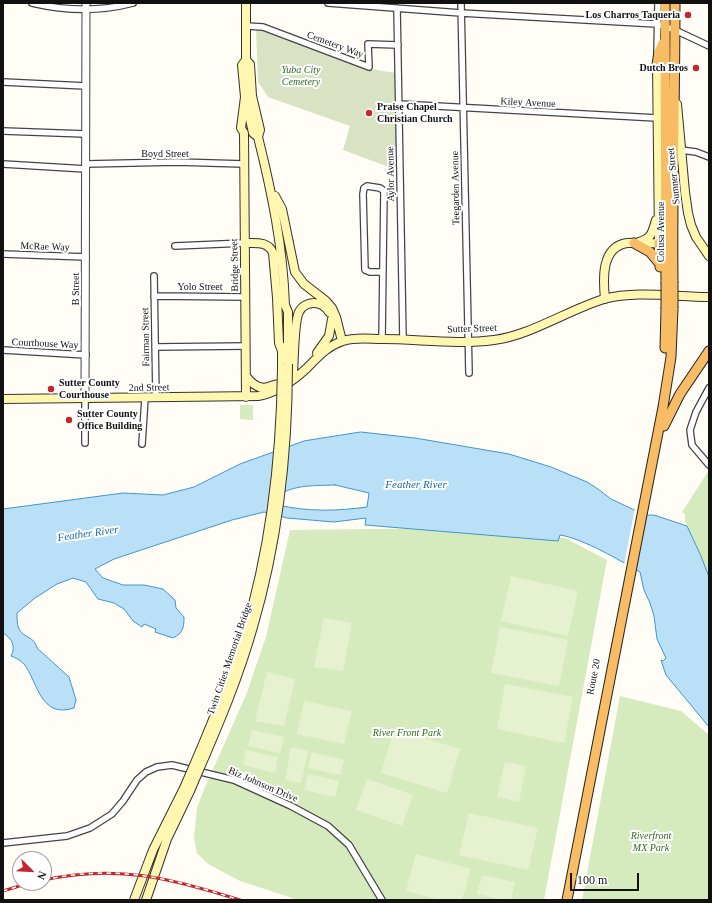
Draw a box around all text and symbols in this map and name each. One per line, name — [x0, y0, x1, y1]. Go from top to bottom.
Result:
place label: Los Charros Taqueria — [586, 9, 680, 21]
marker: Los Charros Taqueria — [683, 10, 693, 20]
street label: Cemetery Way — [305, 29, 365, 61]
place label: Dutch Bros — [640, 62, 688, 74]
marker: Dutch Bros — [691, 63, 701, 73]
park label: Yuba City Cemetery — [282, 64, 320, 88]
street label: Kiley Avenue — [500, 96, 556, 110]
place label: Praise Chapel Christian Church — [377, 101, 453, 124]
marker: Praise Chapel Christian Church — [364, 108, 374, 118]
street label: Aylor Avenue — [385, 146, 397, 202]
street label: Sumner Street — [665, 147, 683, 205]
street label: Boyd Street — [141, 148, 189, 160]
street label: Teegarden Avenue — [449, 151, 463, 225]
street label: Colusa Avenue — [655, 202, 667, 262]
street label: Bridge Street — [229, 238, 241, 292]
street label: McRae Way — [20, 240, 70, 254]
street label: B Street — [70, 273, 82, 305]
street label: Yolo Street — [178, 281, 222, 293]
street label: Fairman Street — [139, 307, 153, 367]
street label: Sutter Street — [447, 322, 497, 336]
street label: Courthouse Way — [11, 336, 79, 352]
place label: Sutter County Courthouse — [59, 377, 120, 400]
street label: 2nd Street — [128, 382, 170, 394]
marker: Sutter County Courthouse — [46, 384, 56, 394]
place label: Sutter County Office Building — [77, 408, 142, 432]
marker: Sutter County Office Building — [64, 415, 74, 425]
water label: Feather River — [385, 478, 447, 492]
water label: Feather River — [57, 523, 119, 545]
street label: Twin Cities Memorial Bridge — [205, 601, 255, 717]
street label: Route 20 — [585, 658, 603, 696]
park label: River Front Park — [373, 727, 441, 739]
street label: Biz Johnson Drive — [226, 765, 300, 805]
park label: Riverfront MX Park — [631, 830, 671, 854]
north arrow — [12, 851, 52, 891]
scale bar — [572, 865, 641, 891]
text: N — [35, 869, 49, 882]
text: 100 m — [577, 873, 607, 887]

